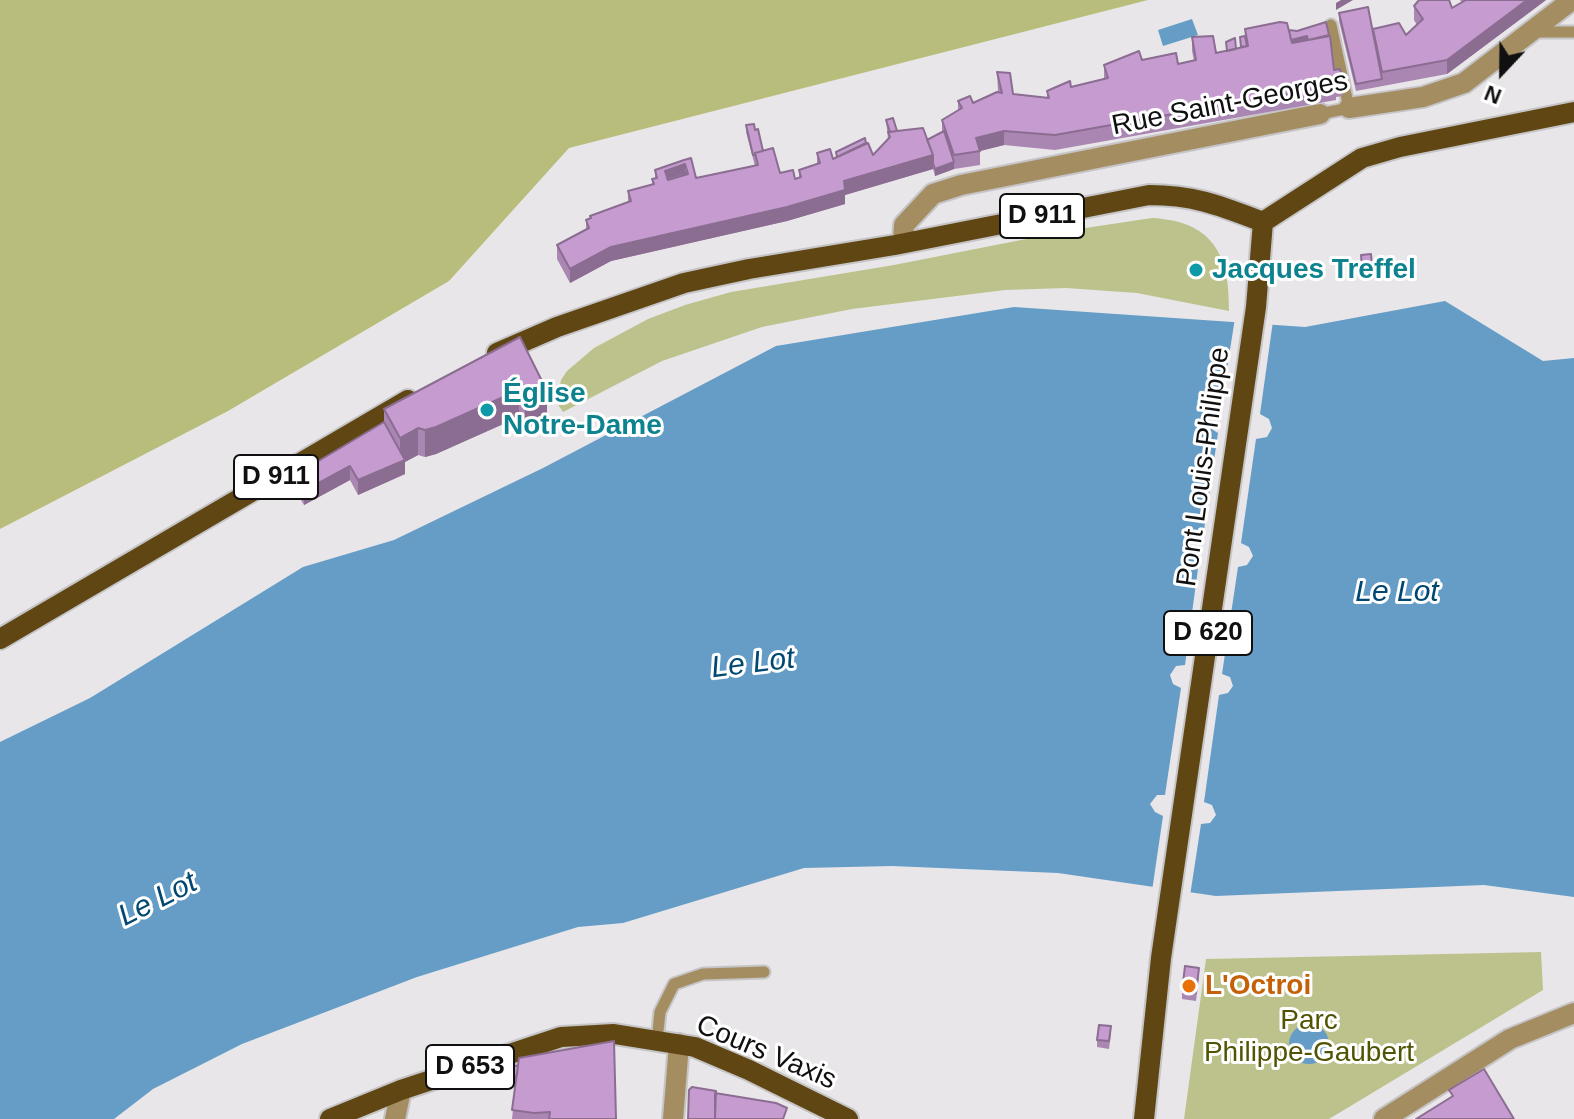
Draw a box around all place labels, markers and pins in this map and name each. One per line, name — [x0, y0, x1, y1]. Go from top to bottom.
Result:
place label: Jacques Treffel — [1212, 253, 1416, 287]
marker: Jacques Treffel — [1187, 261, 1205, 279]
place label: Église Notre-Dame — [503, 377, 662, 443]
marker: Église Notre-Dame — [478, 401, 496, 419]
place label: L'Octroi — [1205, 969, 1311, 1003]
marker: L'Octroi — [1180, 977, 1198, 995]

